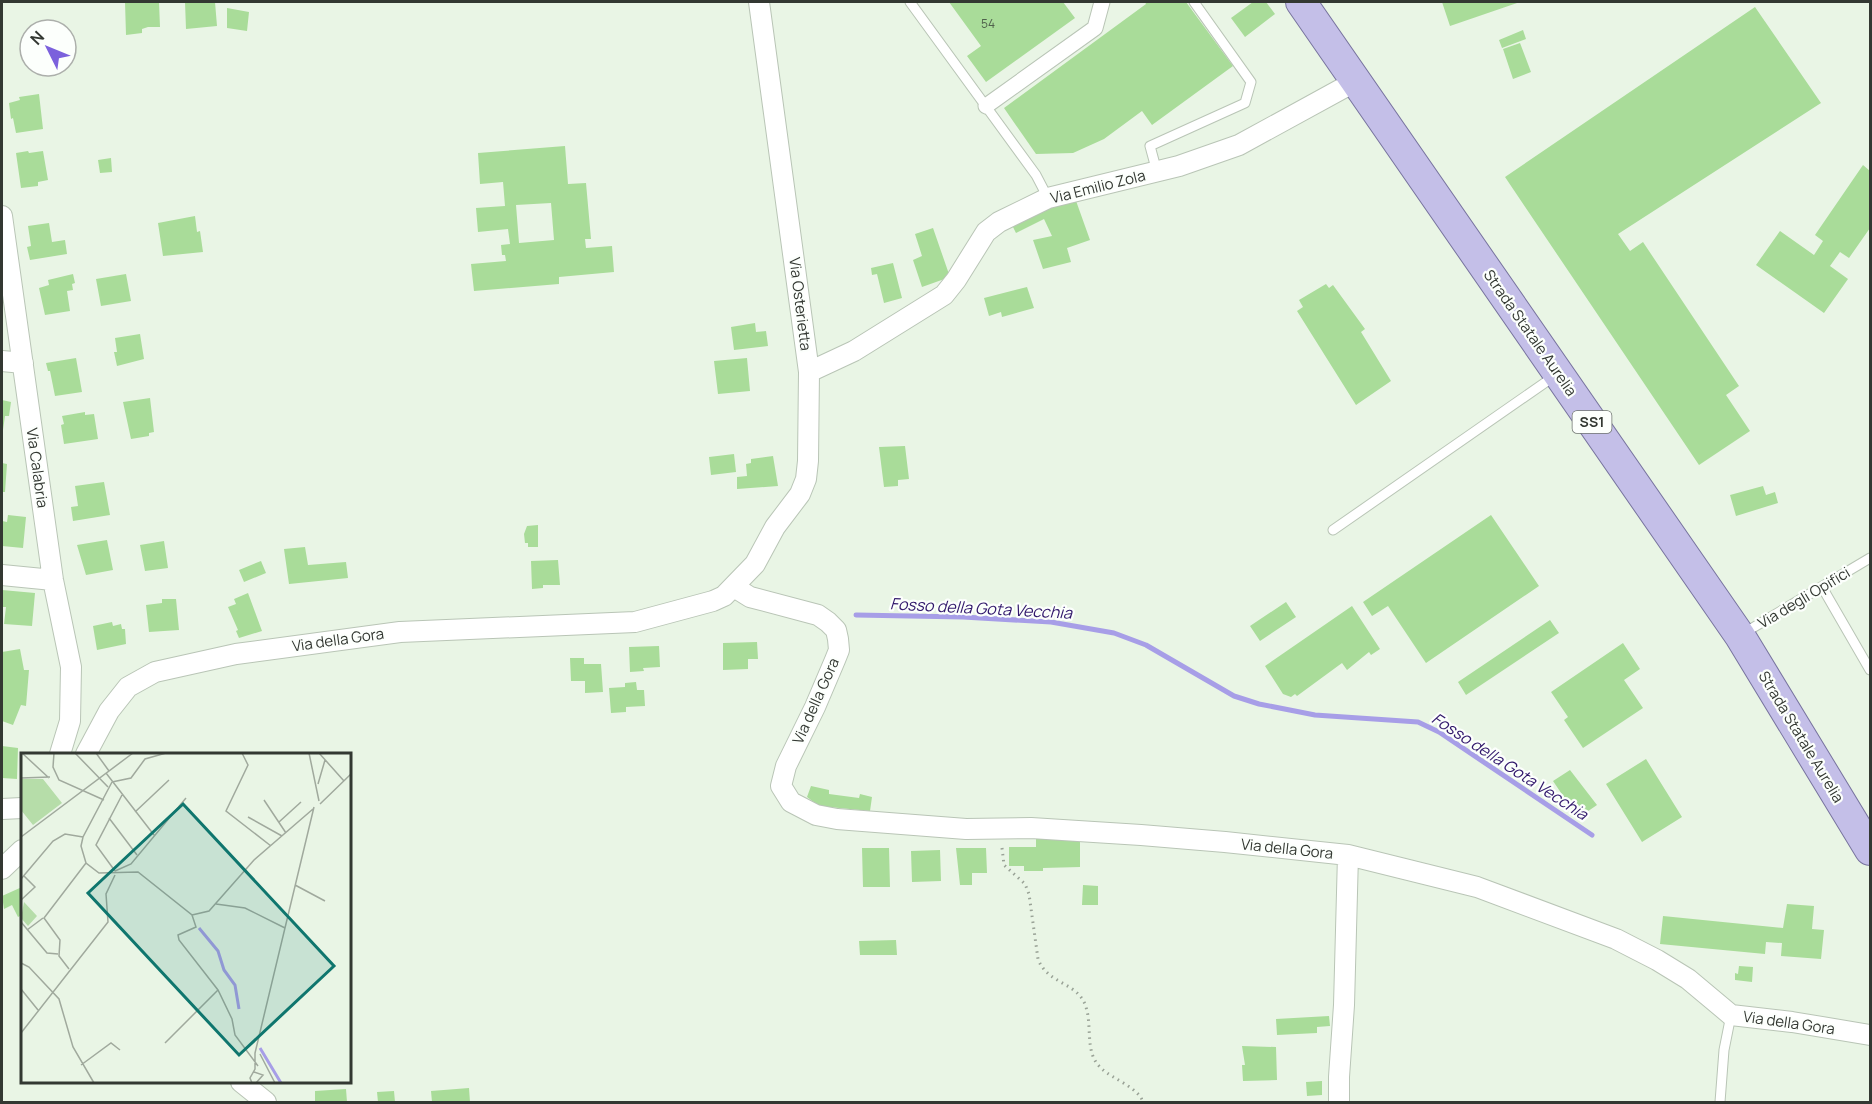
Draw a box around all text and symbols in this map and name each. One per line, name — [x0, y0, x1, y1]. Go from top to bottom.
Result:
house number: 54 — [981, 15, 995, 32]
north arrow — [18, 18, 78, 78]
text: N — [25, 26, 49, 49]
street label: Via Emilio Zola — [1048, 165, 1148, 208]
street label: Via Osterietta — [784, 256, 817, 352]
street label: Strada Statale Aurelia — [1479, 265, 1582, 400]
road number: SS1 — [1572, 411, 1612, 433]
street label: Via Calabria — [21, 427, 54, 509]
street label: Via degli Opifici — [1754, 562, 1854, 633]
water label: Fosso della Gota Vecchia — [890, 592, 1074, 624]
street label: Via della Gora — [291, 623, 385, 656]
street label: Via della Gora — [787, 654, 844, 747]
street label: Strada Statale Aurelia — [1754, 667, 1849, 806]
water label: Fosso della Gota Vecchia — [1428, 707, 1593, 825]
inset map — [21, 753, 351, 1083]
street label: Via della Gora — [1240, 833, 1334, 864]
street label: Via della Gora — [1742, 1006, 1836, 1039]

